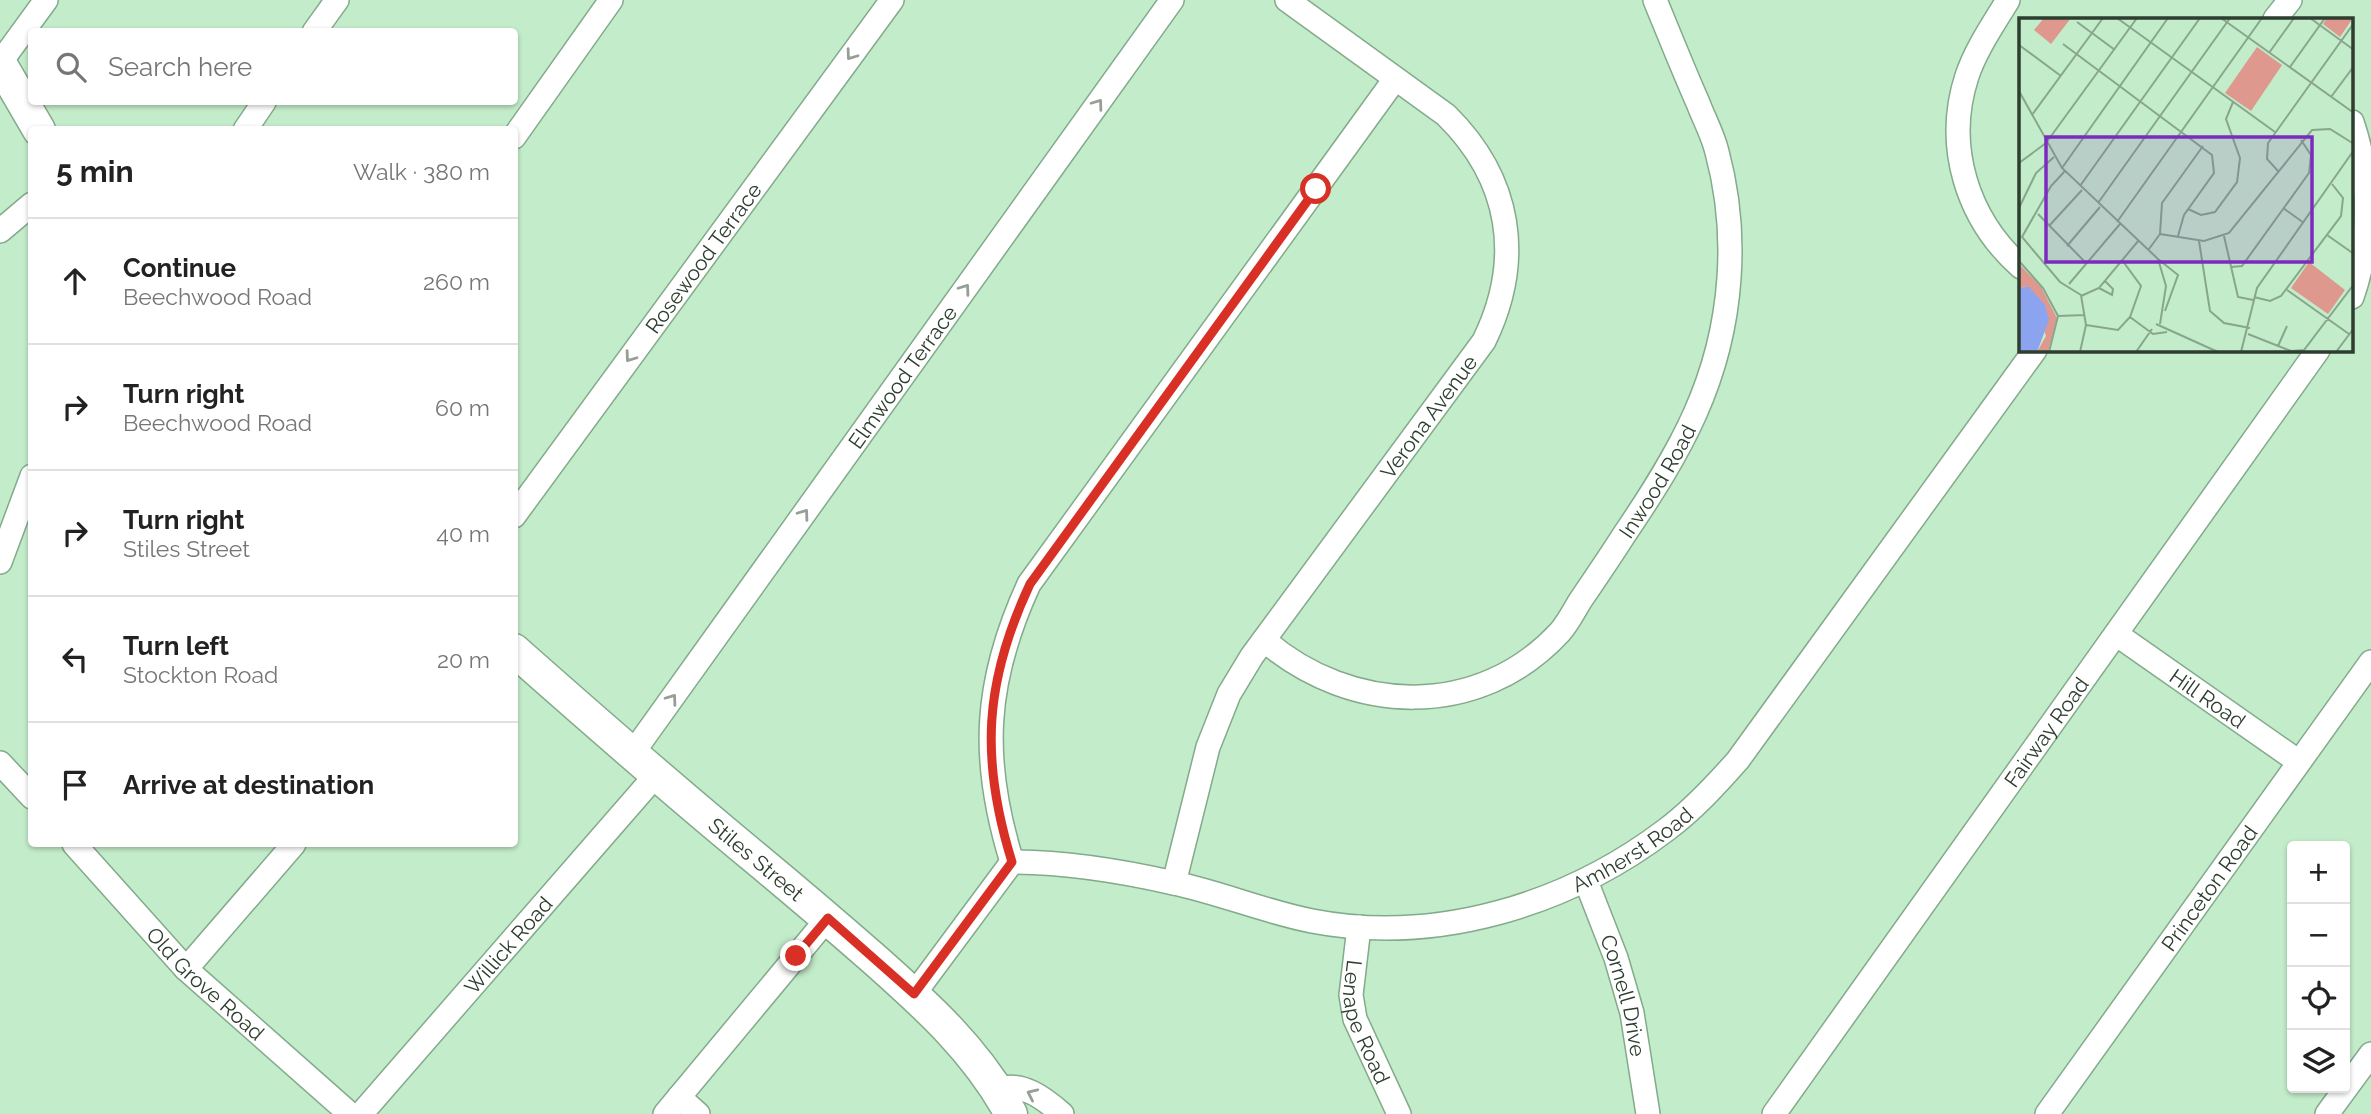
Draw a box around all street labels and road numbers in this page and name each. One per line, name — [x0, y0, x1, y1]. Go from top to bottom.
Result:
street label: Rosewood Terrace — [640, 178, 766, 338]
street label: Elmwood Terrace — [843, 300, 962, 453]
street label: Verona Avenue — [1375, 350, 1482, 483]
street label: Inwood Road — [1613, 420, 1701, 542]
street label: Hill Road — [2165, 663, 2250, 733]
street label: Fairway Road — [1998, 672, 2094, 792]
street label: Amherst Road — [1568, 801, 1698, 897]
street label: Stiles Street — [704, 812, 809, 906]
street label: Princeton Road — [2156, 821, 2262, 956]
street label: Willick Road — [459, 891, 557, 999]
street label: Old Grove Road — [142, 922, 270, 1045]
street label: Cornell Drive — [1596, 931, 1651, 1058]
street label: Lenape Road — [1338, 959, 1396, 1088]

